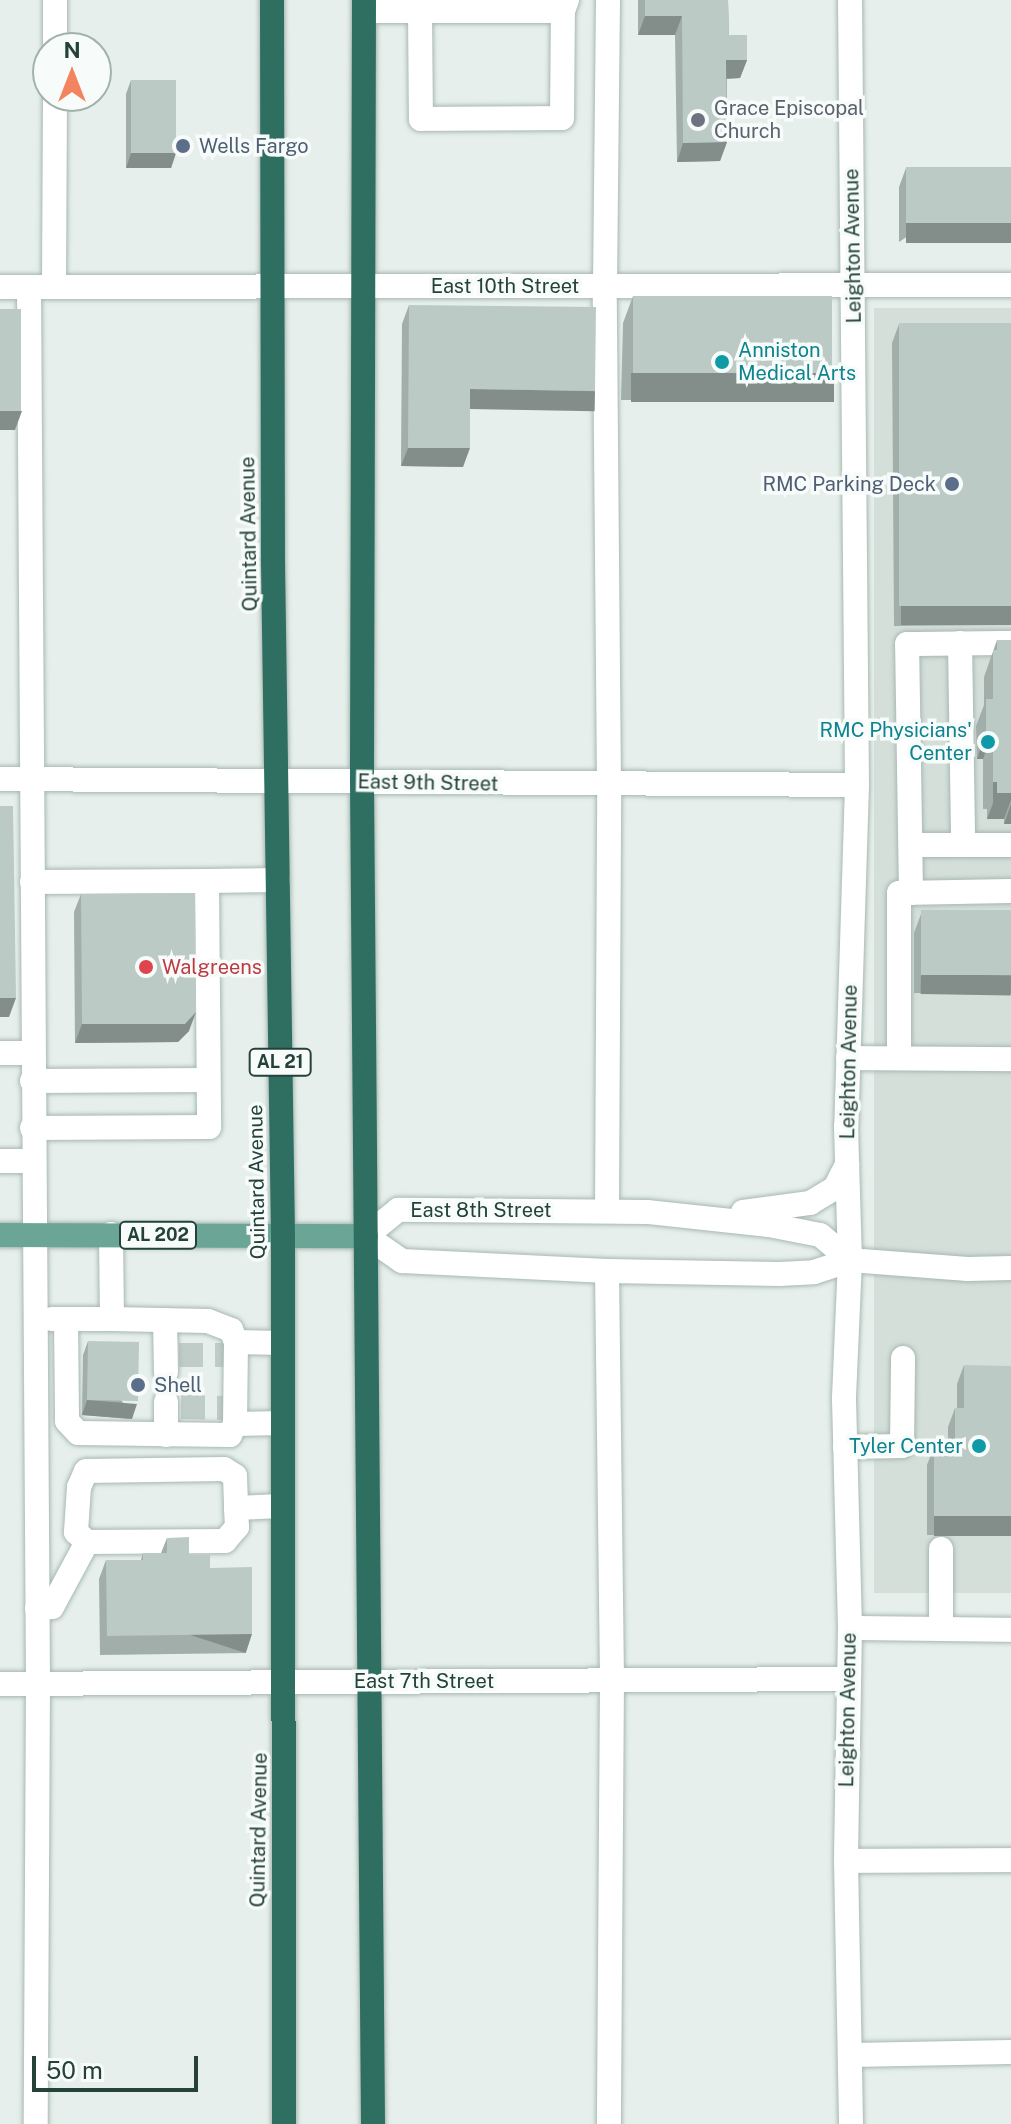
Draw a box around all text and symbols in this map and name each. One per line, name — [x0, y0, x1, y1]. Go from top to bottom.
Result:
north arrow — [32, 32, 112, 112]
text: N — [63, 37, 81, 63]
place label: Grace Episcopal Church — [714, 96, 864, 143]
marker: Grace Episcopal Church — [689, 111, 707, 129]
place label: Wells Fargo — [199, 134, 309, 158]
marker: Wells Fargo — [174, 137, 192, 155]
street label: Leighton Avenue — [840, 168, 866, 324]
street label: East 10th Street — [431, 274, 579, 298]
place label: Anniston Medical Arts — [738, 338, 856, 385]
marker: Anniston Medical Arts — [713, 353, 731, 371]
street label: Quintard Avenue — [236, 456, 262, 612]
place label: RMC Parking Deck — [762, 472, 936, 496]
marker: RMC Parking Deck — [943, 475, 961, 493]
place label: RMC Physicians' Center — [820, 718, 972, 765]
marker: RMC Physicians' Center — [979, 733, 997, 751]
street label: East 9th Street — [357, 770, 499, 796]
place label: Walgreens — [162, 955, 262, 979]
marker: Walgreens — [137, 958, 155, 976]
street label: Leighton Avenue — [836, 984, 862, 1140]
road number: AL 21 — [248, 1048, 312, 1076]
street label: Quintard Avenue — [244, 1104, 270, 1260]
street label: East 8th Street — [410, 1198, 552, 1222]
road number: AL 202 — [118, 1221, 198, 1249]
place label: Shell — [154, 1373, 202, 1397]
marker: Shell — [129, 1376, 147, 1394]
place label: Tyler Center — [849, 1434, 963, 1458]
marker: Tyler Center — [970, 1437, 988, 1455]
street label: Leighton Avenue — [835, 1632, 861, 1788]
street label: East 7th Street — [354, 1669, 494, 1693]
street label: Quintard Avenue — [246, 1752, 272, 1908]
scale bar — [36, 2040, 202, 2090]
text: 50 m — [46, 2056, 103, 2084]

